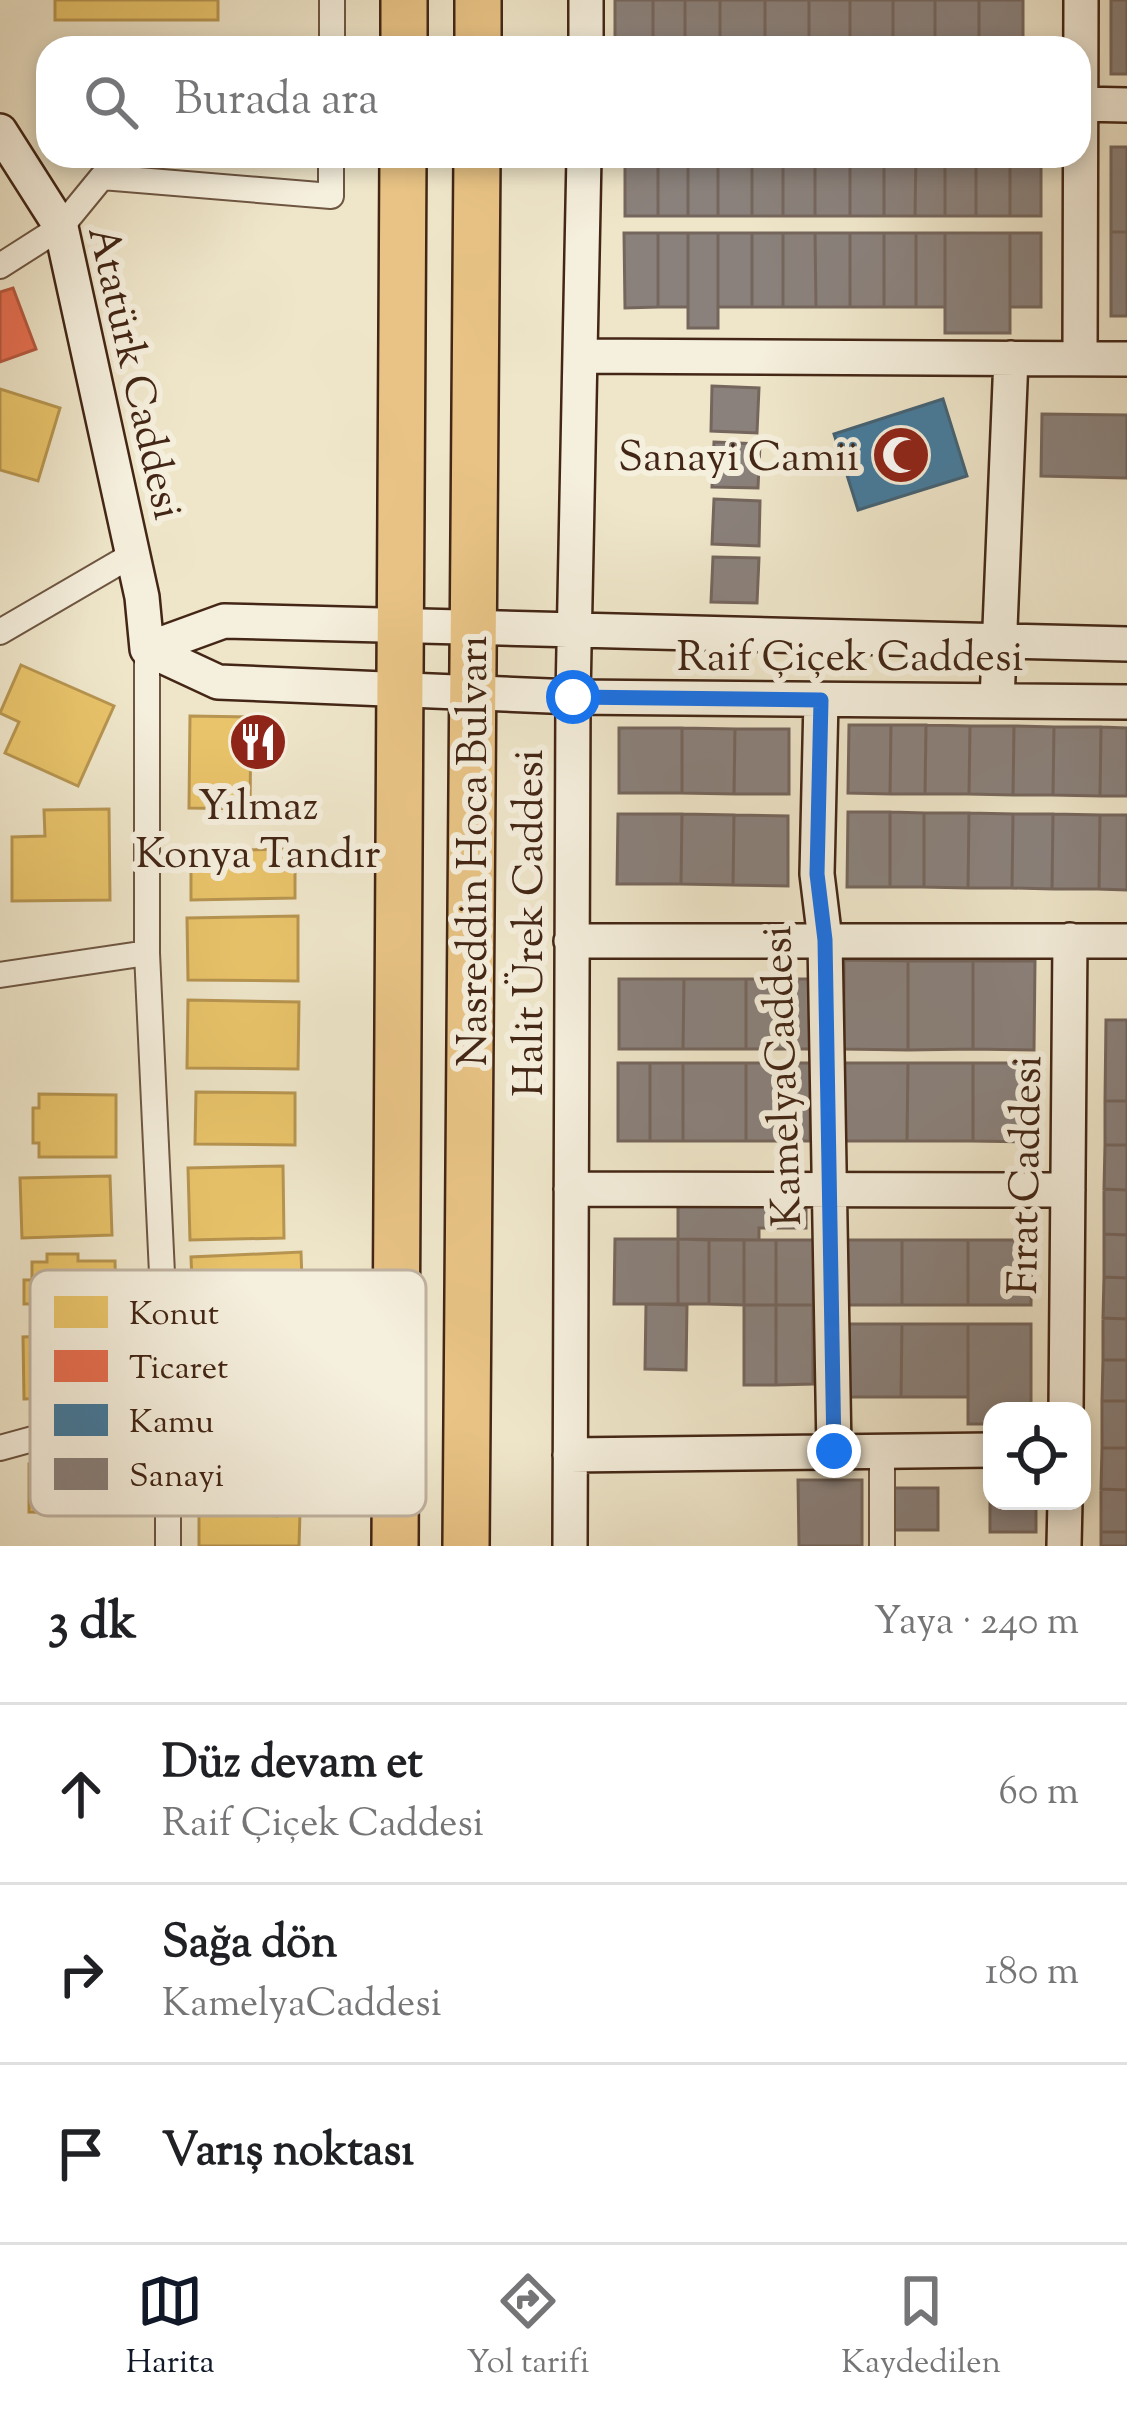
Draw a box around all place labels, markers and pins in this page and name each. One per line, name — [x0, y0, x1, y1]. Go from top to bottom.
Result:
mosque icon: Sanayi Camii — [870, 424, 932, 486]
place label: Sanayi Camii — [618, 430, 859, 490]
restaurant icon: Yılmaz Konya Tandır — [227, 711, 289, 773]
place label: Yılmaz Konya Tandır — [135, 779, 381, 887]

